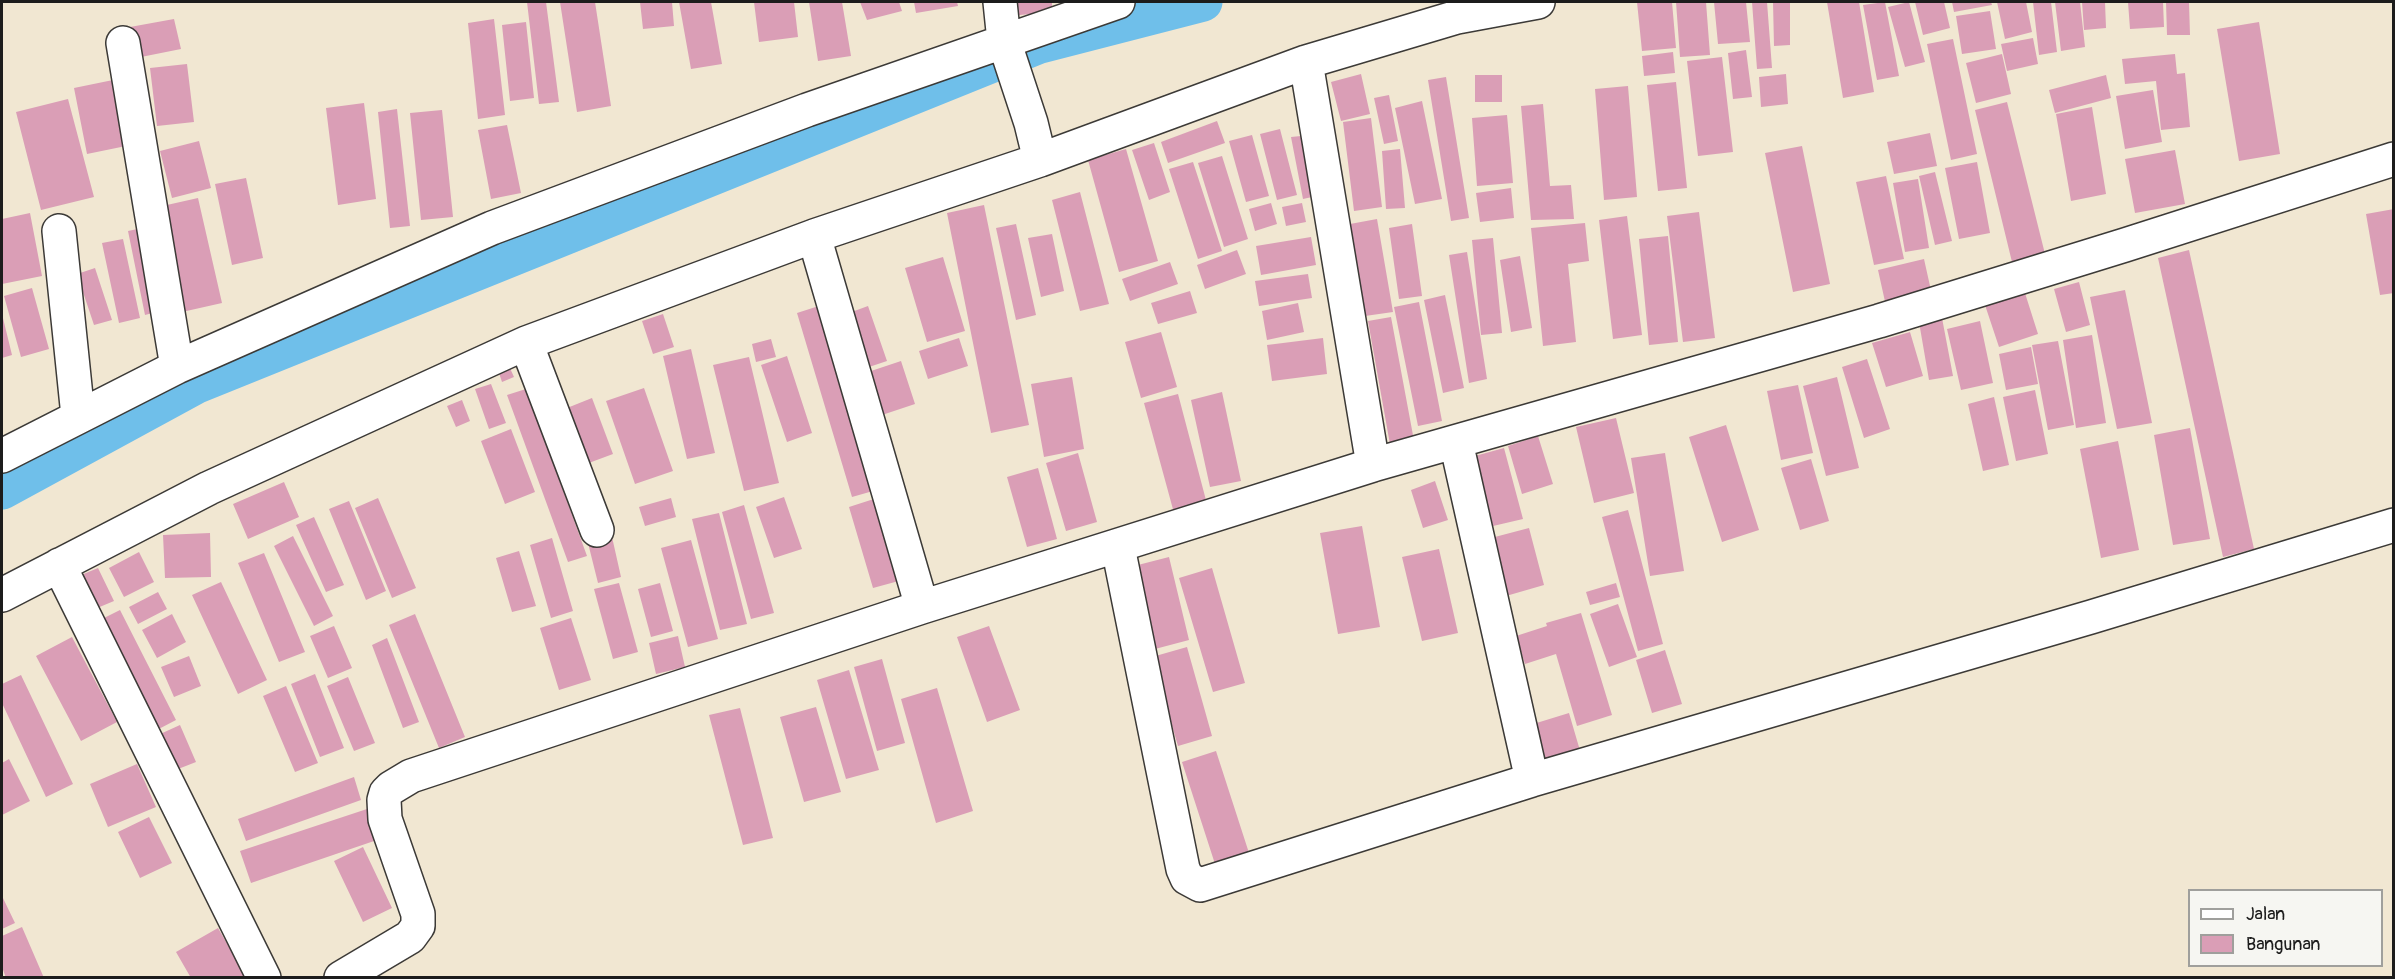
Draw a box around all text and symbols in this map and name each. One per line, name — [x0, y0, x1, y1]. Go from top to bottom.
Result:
legend — [2188, 889, 2383, 967]
text: Jalan — [2246, 903, 2285, 926]
text: Bangunan — [2246, 933, 2321, 956]

